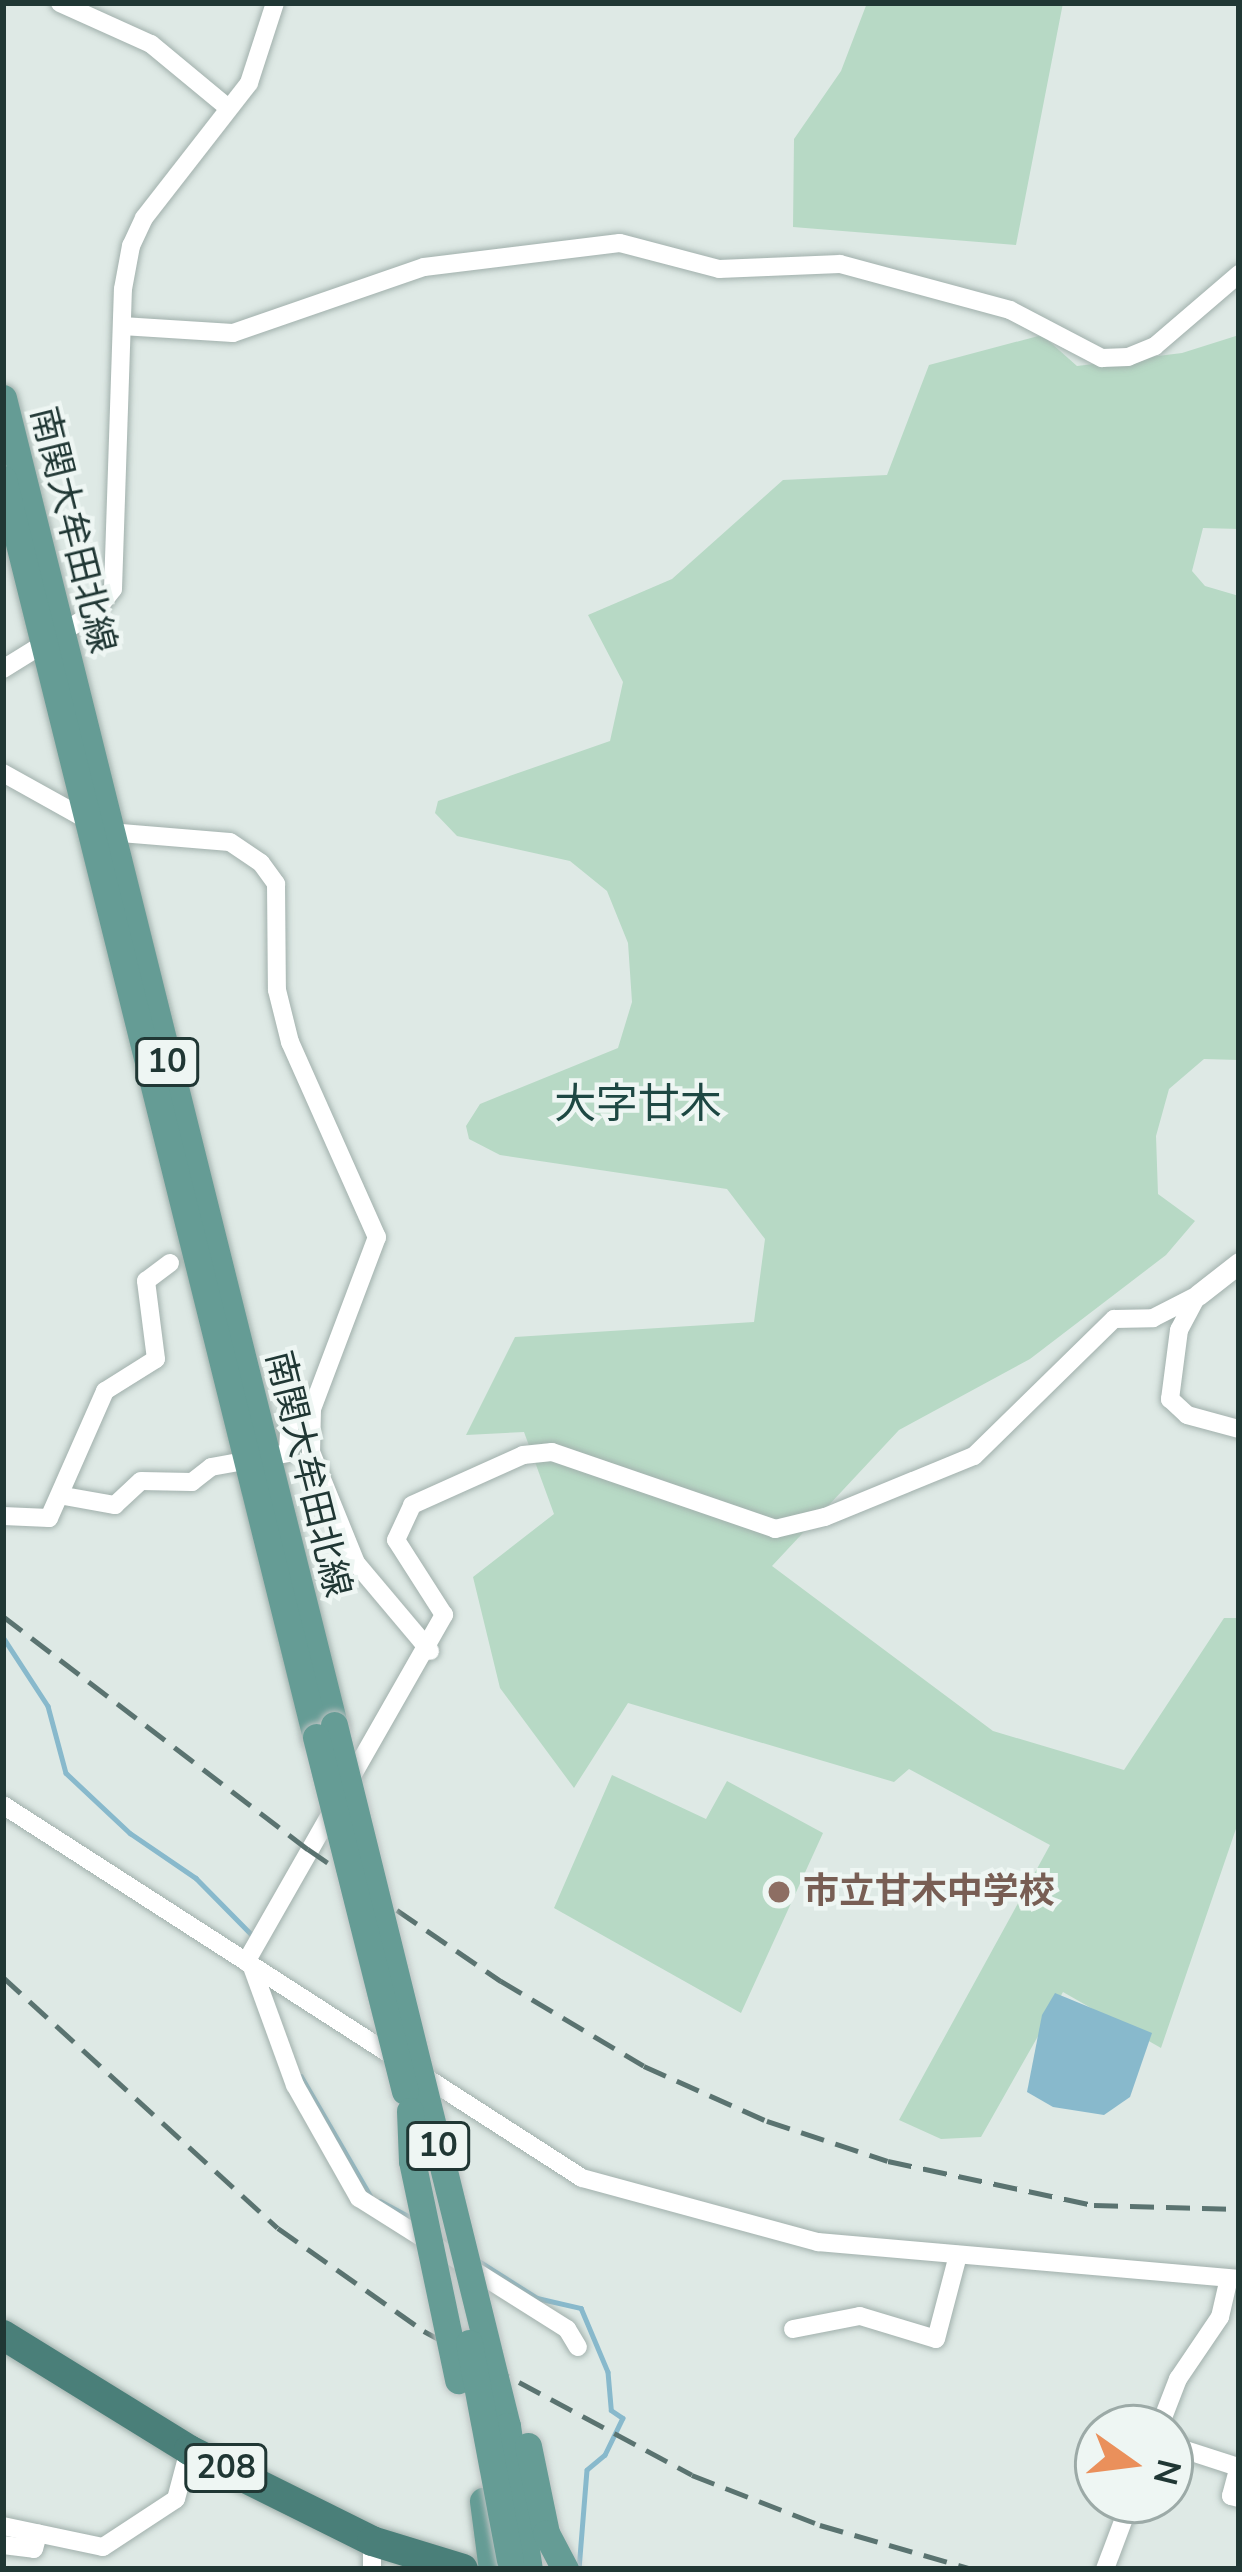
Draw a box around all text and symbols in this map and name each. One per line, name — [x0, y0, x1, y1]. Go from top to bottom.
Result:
street label: 南関大牟田北線 — [22, 403, 124, 657]
road number: 10 — [134, 1035, 200, 1089]
district label: 大字甘木 — [554, 1080, 722, 1130]
street label: 南関大牟田北線 — [257, 1347, 359, 1601]
place label: 市立甘木中学校 — [803, 1870, 1055, 1914]
marker: 市立甘木中学校 — [766, 1879, 792, 1905]
road number: 10 — [405, 2119, 471, 2173]
north arrow — [1074, 2404, 1194, 2524]
road number: 208 — [184, 2441, 268, 2495]
text: N — [1142, 2455, 1191, 2490]

